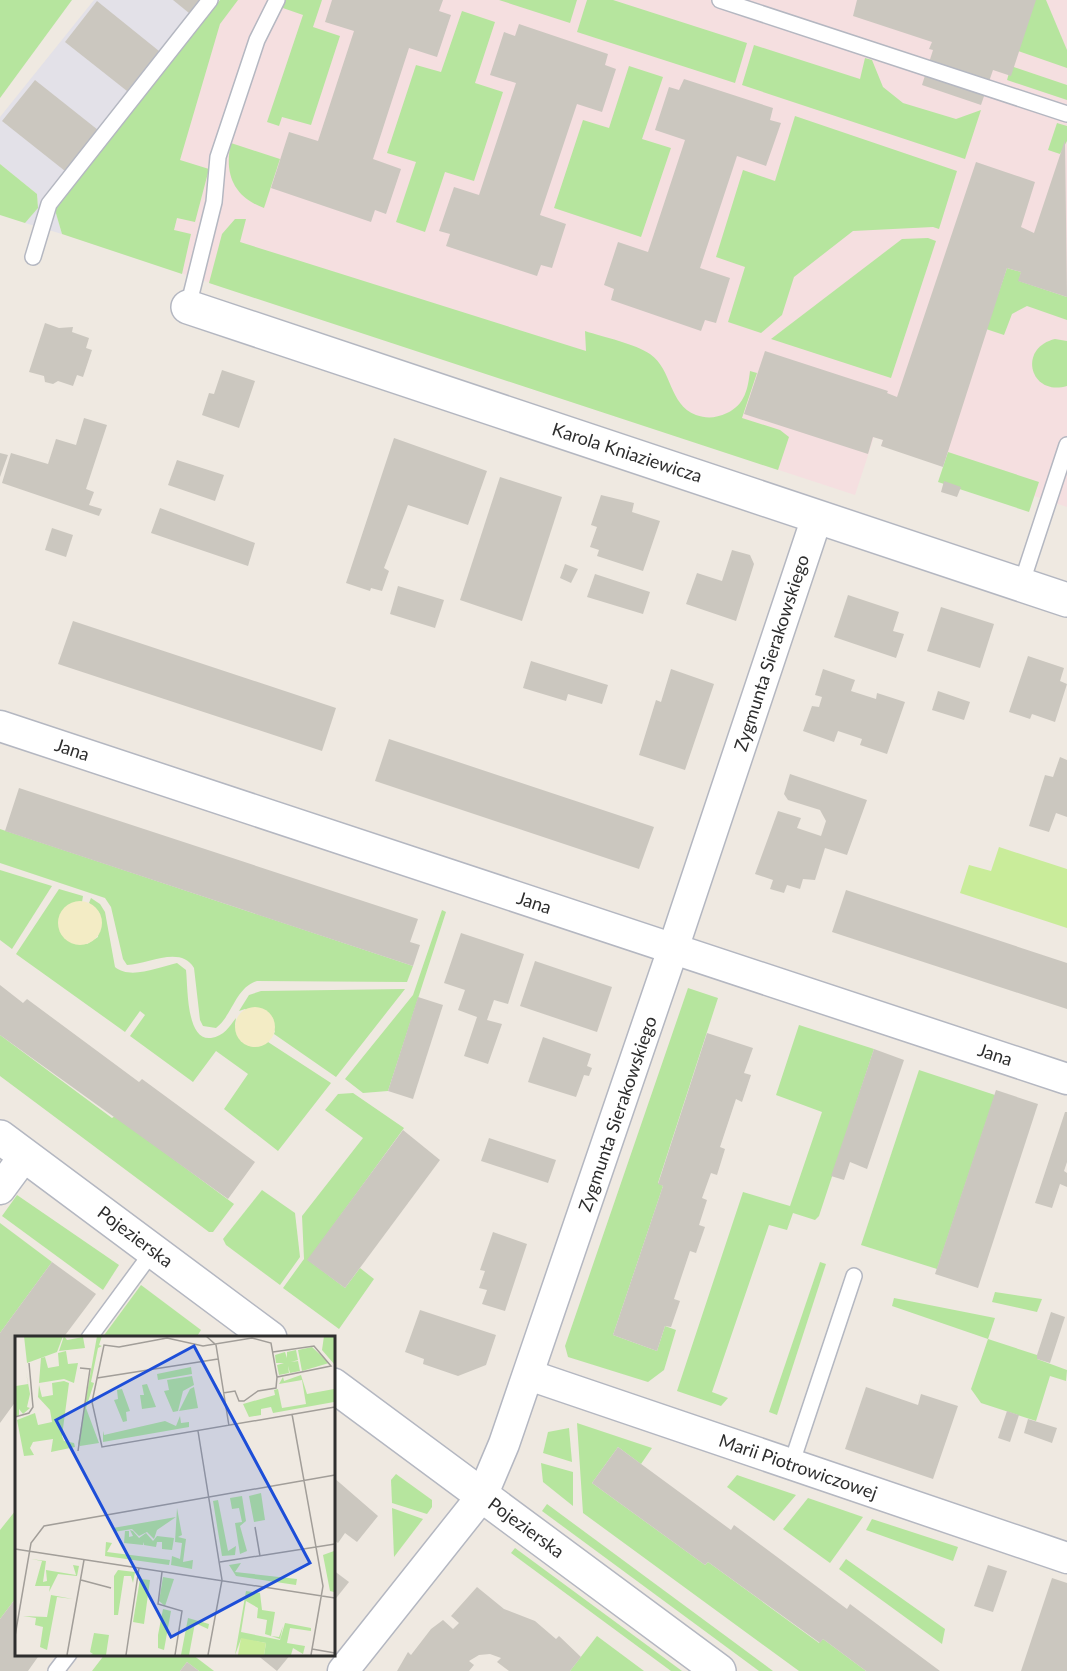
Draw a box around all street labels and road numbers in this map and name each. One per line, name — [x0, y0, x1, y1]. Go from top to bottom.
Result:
street label: Karola Kniaziewicza — [550, 417, 705, 487]
street label: Zygmunta Sierakowskiego — [729, 552, 813, 754]
street label: Jana — [52, 733, 92, 765]
street label: Jana — [514, 886, 554, 918]
street label: Zygmunta Sierakowskiego — [573, 1013, 661, 1214]
street label: Jana — [975, 1038, 1015, 1070]
street label: Pojezierska — [94, 1201, 178, 1272]
street label: Marii Piotrowiczowej — [716, 1429, 880, 1503]
street label: Pojezierska — [484, 1492, 569, 1562]

